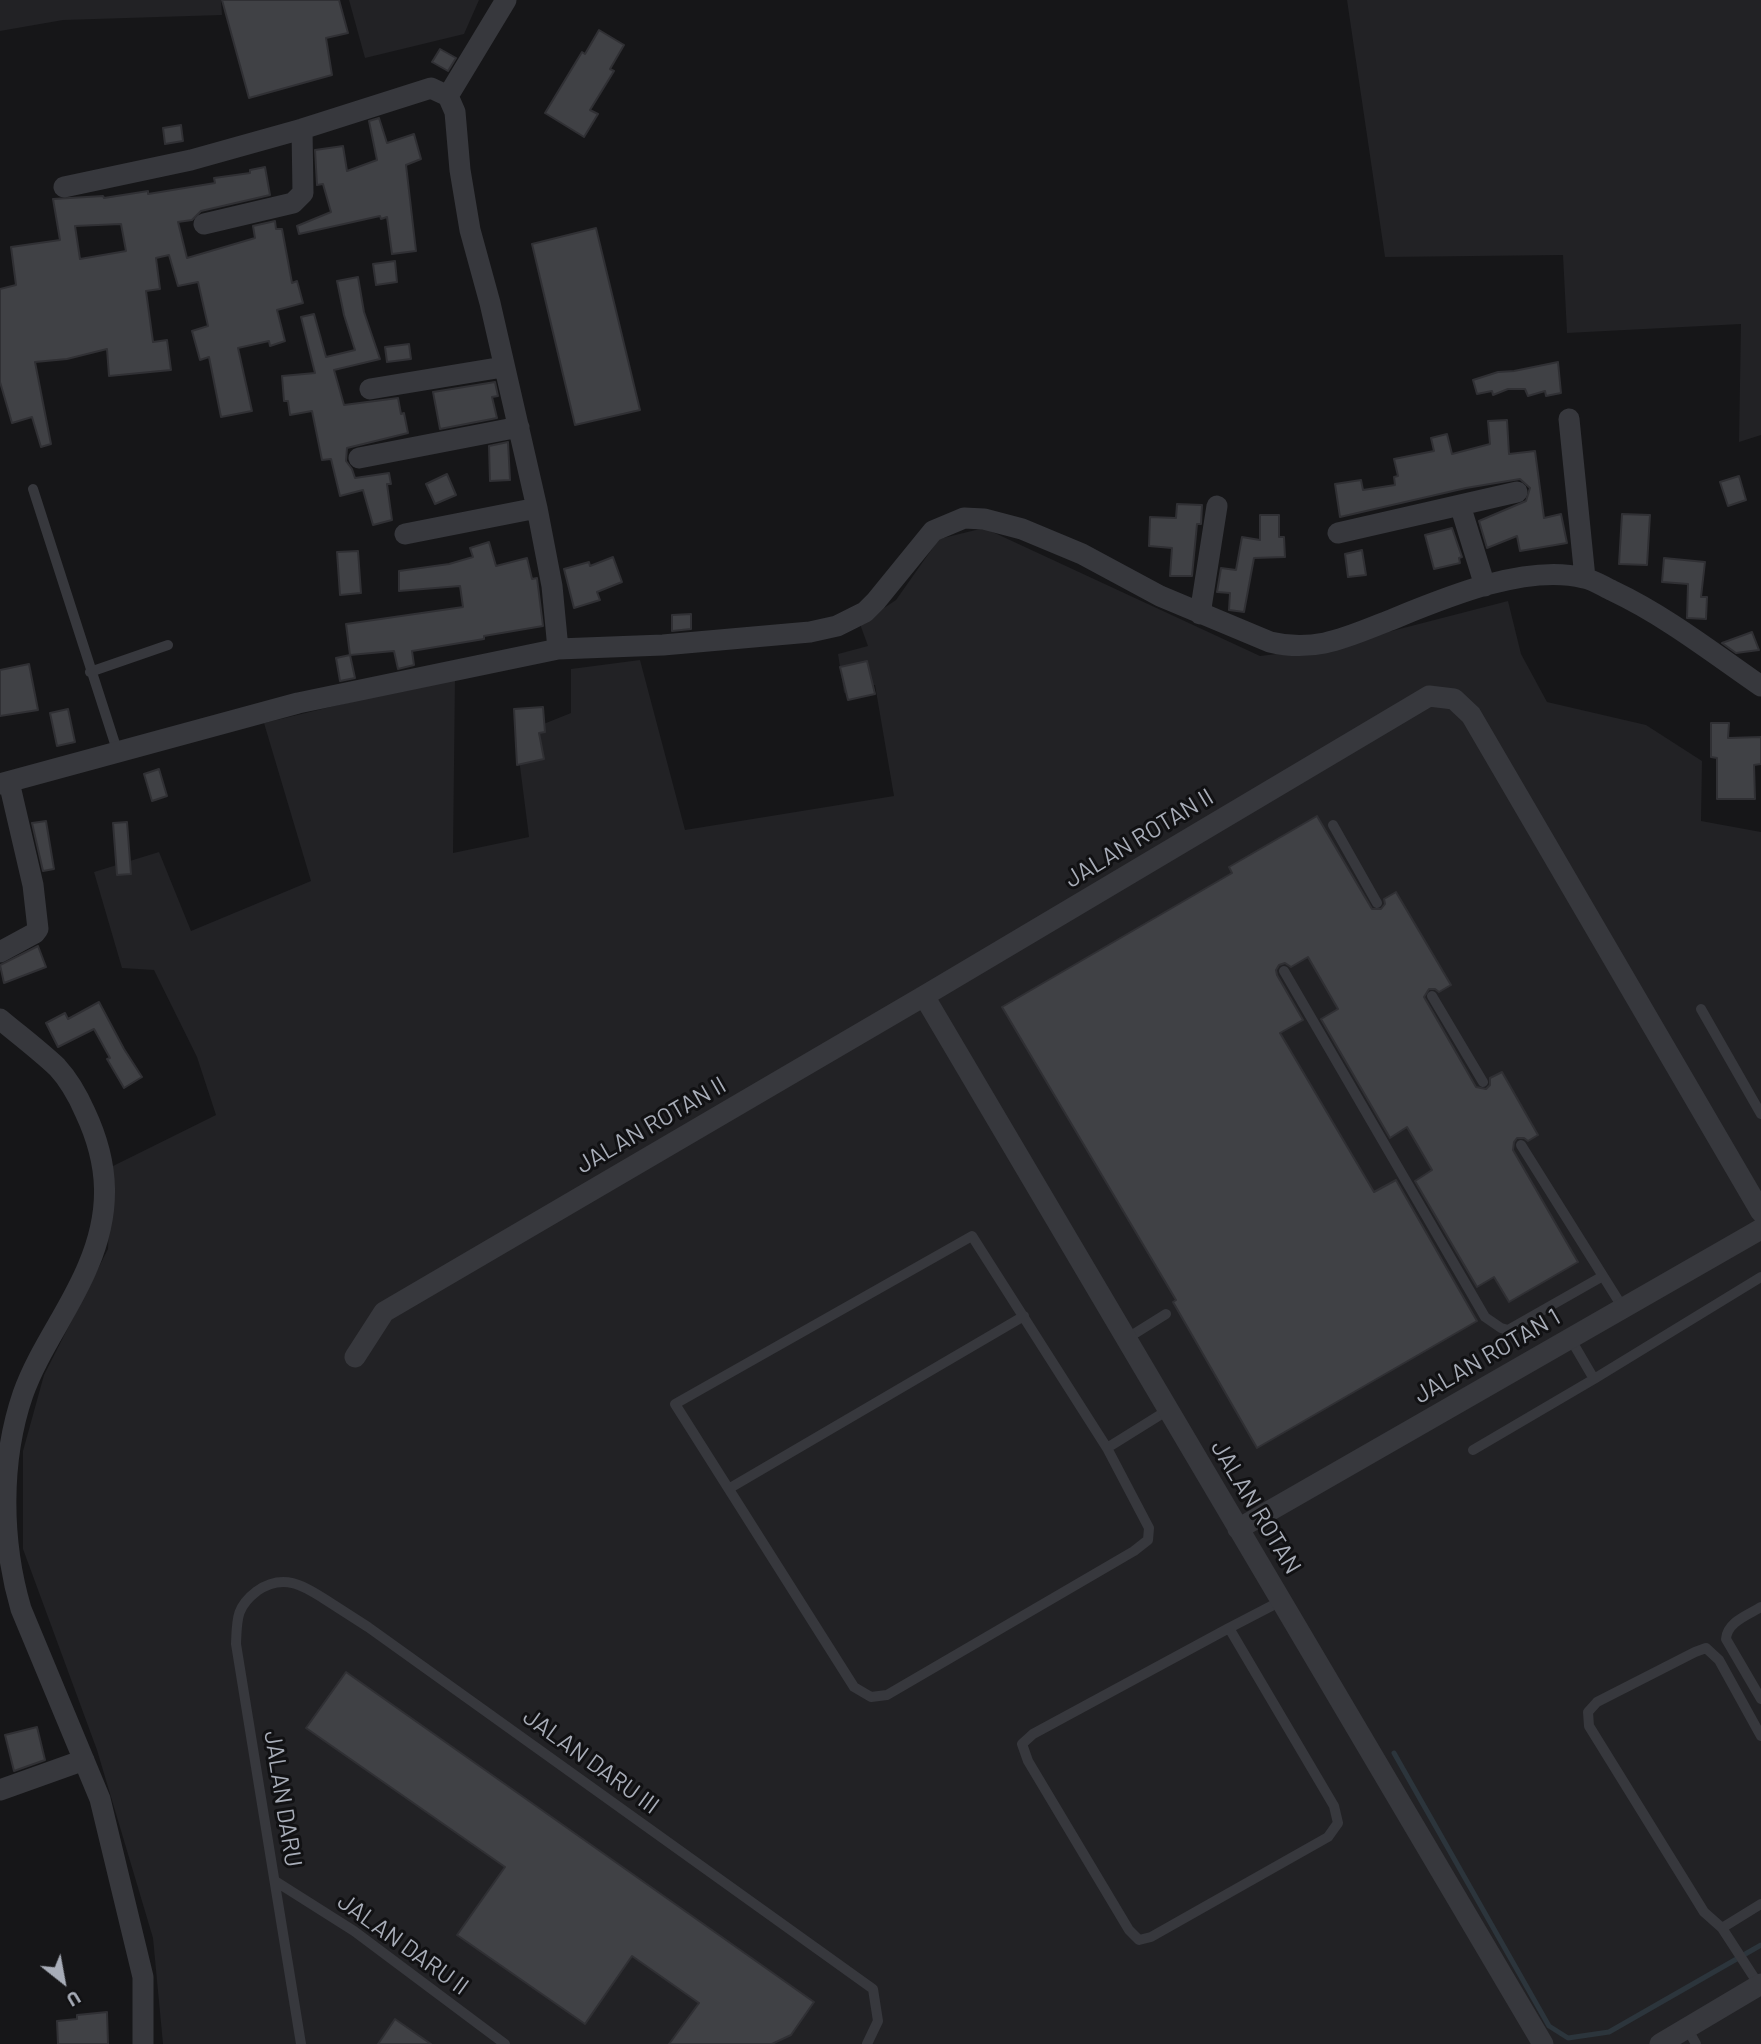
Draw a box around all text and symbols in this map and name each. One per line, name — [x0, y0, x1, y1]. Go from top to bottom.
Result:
street label: JALAN ROTAN II — [1059, 782, 1219, 894]
street label: JALAN ROTAN II — [571, 1070, 731, 1180]
street label: JALAN ROTAN 1 — [1409, 1302, 1565, 1410]
street label: JALAN ROTAN — [1205, 1435, 1307, 1579]
street label: JALAN DARU III — [517, 1702, 665, 1820]
street label: JALAN DARU — [258, 1729, 308, 1869]
street label: JALAN DARU II — [332, 1887, 474, 2001]
north arrow — [28, 1946, 98, 2016]
text: U — [63, 1986, 85, 2012]

